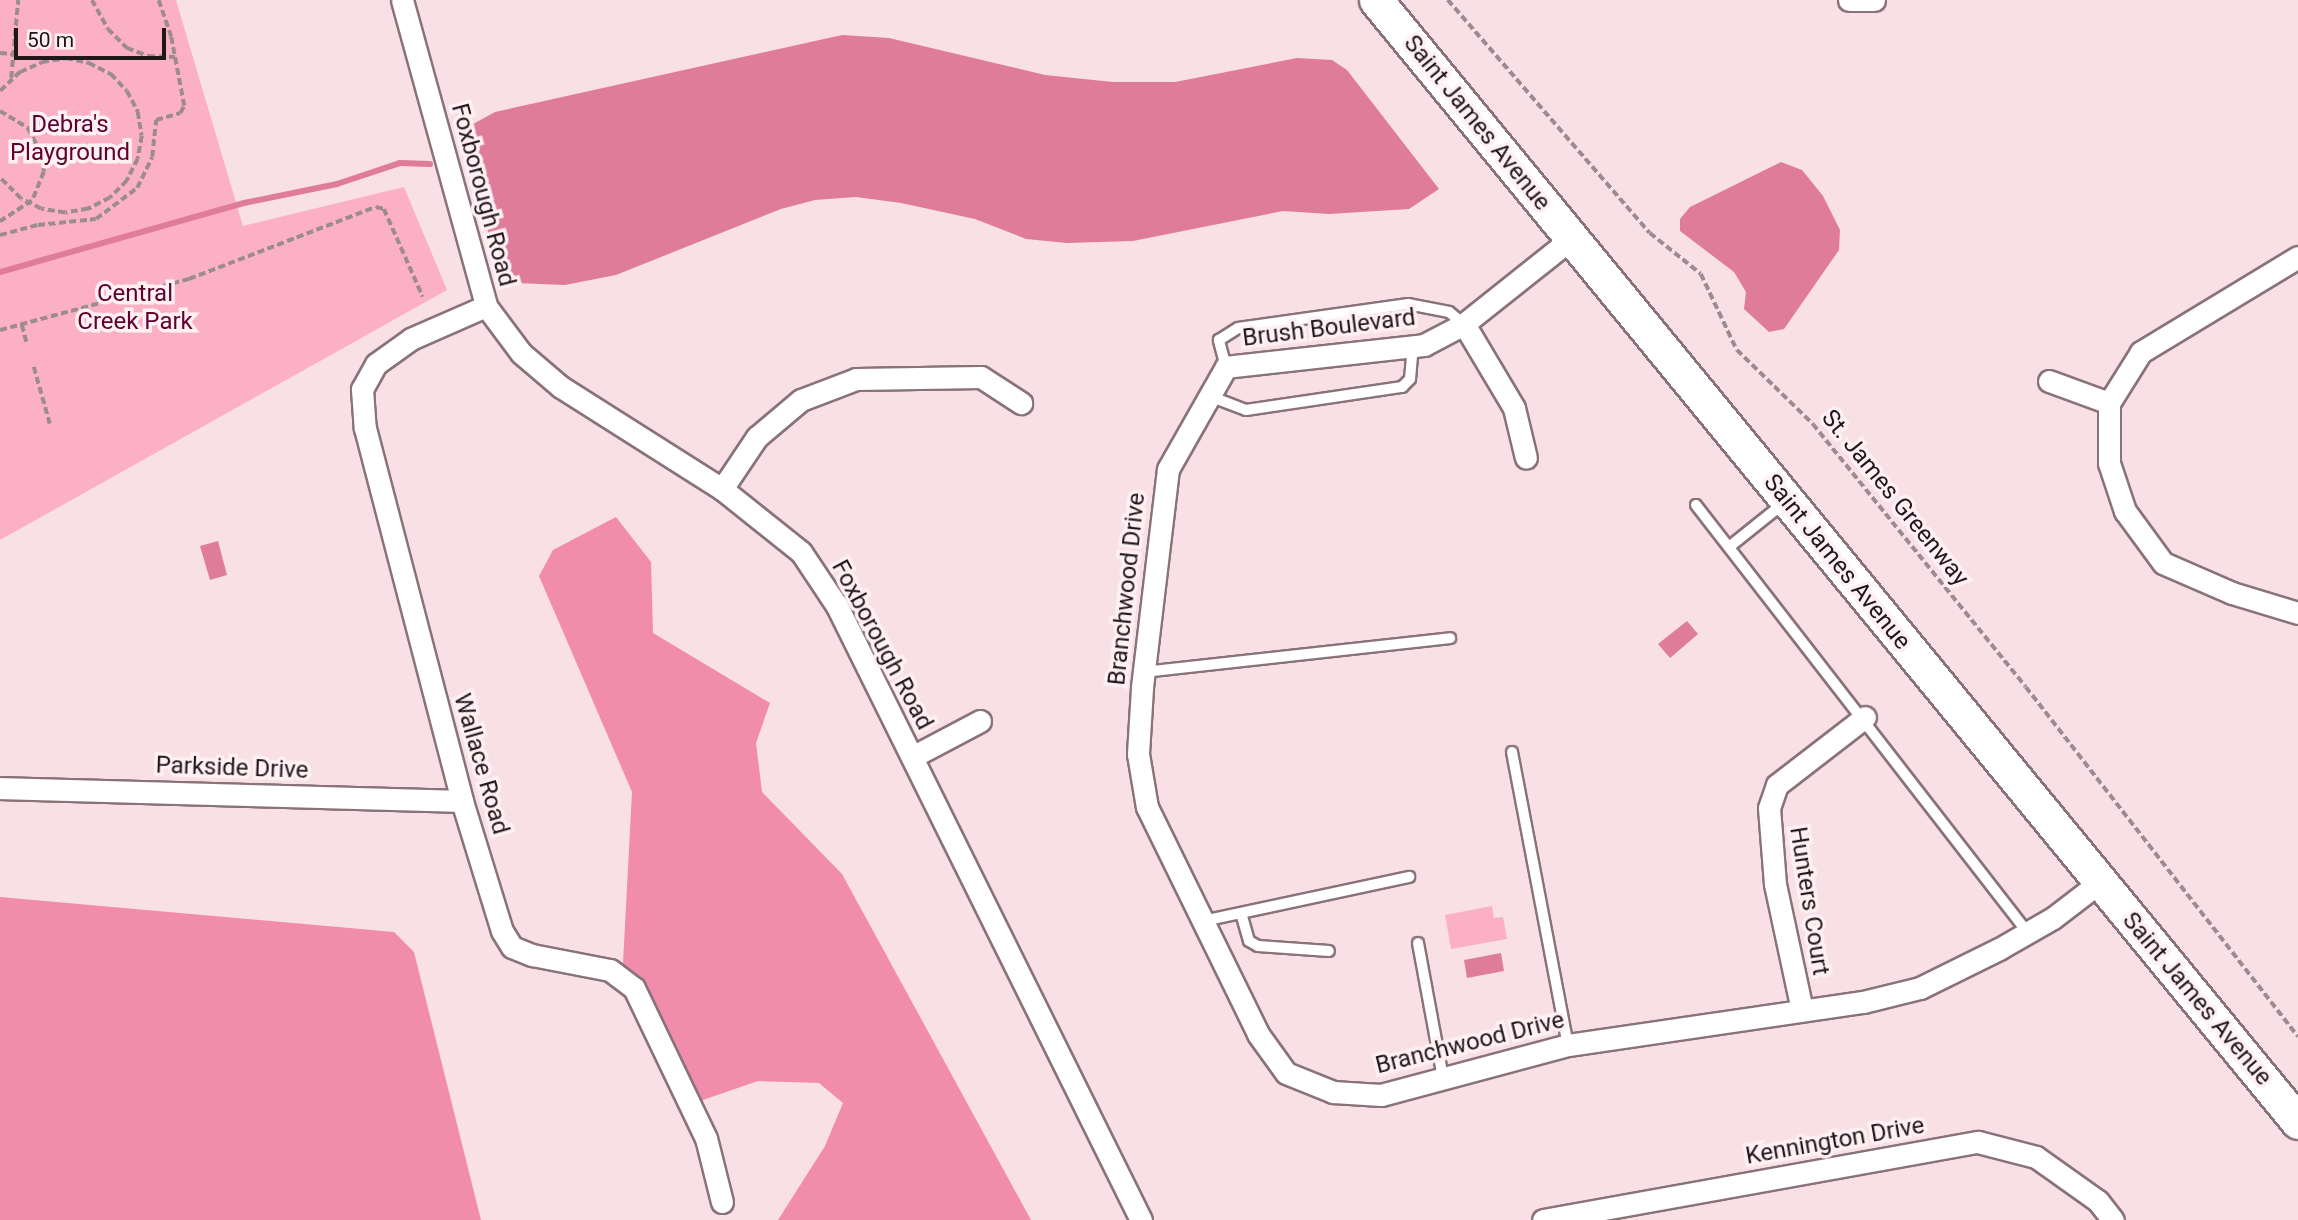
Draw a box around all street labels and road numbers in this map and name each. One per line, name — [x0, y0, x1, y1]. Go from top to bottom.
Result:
street label: Saint James Avenue — [1397, 30, 1557, 216]
street label: Foxborough Road — [445, 100, 521, 290]
street label: Brush Boulevard — [1241, 303, 1417, 353]
street label: St. James Greenway — [1815, 404, 1975, 592]
street label: Saint James Avenue — [1757, 469, 1917, 655]
street label: Branchwood Drive — [1103, 491, 1151, 687]
street label: Foxborough Road — [825, 555, 939, 735]
street label: Wallace Road — [447, 690, 515, 838]
street label: Parkside Drive — [155, 751, 309, 785]
street label: Hunters Court — [1783, 825, 1835, 977]
street label: Saint James Avenue — [2116, 907, 2278, 1091]
street label: Branchwood Drive — [1373, 1006, 1567, 1080]
street label: Kennington Drive — [1743, 1111, 1927, 1171]

